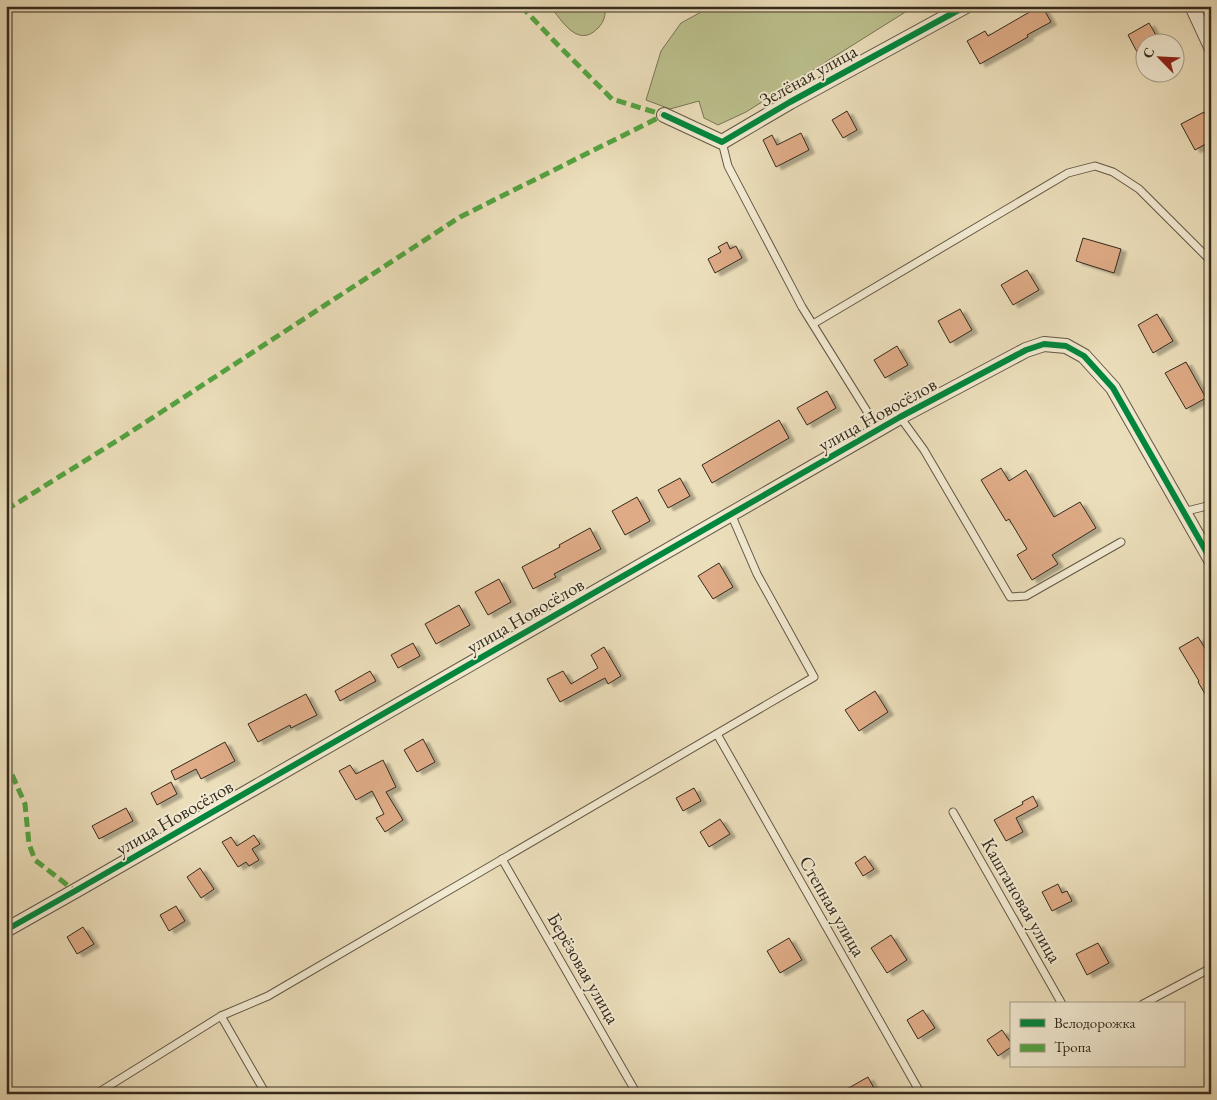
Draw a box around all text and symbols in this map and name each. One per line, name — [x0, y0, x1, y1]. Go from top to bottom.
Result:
north arrow — [1134, 32, 1184, 82]
street label: Зелёная улица — [755, 38, 862, 113]
text: С — [1138, 44, 1158, 61]
street label: улица Новосёлов — [814, 372, 941, 457]
street label: улица Новосёлов — [462, 572, 589, 659]
street label: улица Новосёлов — [111, 774, 238, 861]
street label: Каштановая улица — [976, 833, 1068, 968]
street label: Степная улица — [794, 851, 872, 962]
street label: Берёзовая улица — [542, 908, 626, 1029]
legend — [1010, 1002, 1184, 1068]
text: Велодорожка — [1054, 1013, 1135, 1032]
text: Тропа — [1054, 1037, 1091, 1056]

